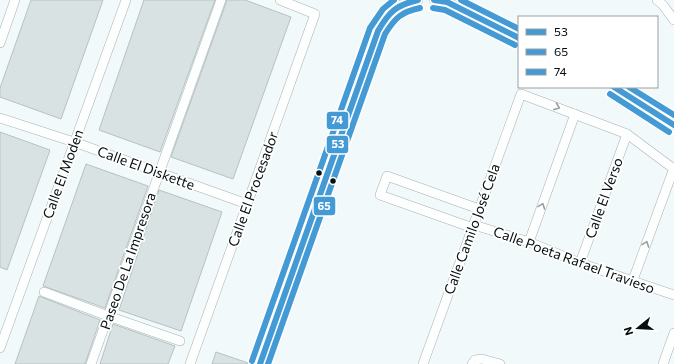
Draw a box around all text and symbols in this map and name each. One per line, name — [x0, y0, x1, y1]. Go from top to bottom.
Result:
legend — [518, 16, 658, 88]
text: 53 — [554, 24, 568, 38]
text: 65 — [554, 44, 568, 58]
text: 74 — [554, 64, 567, 78]
one-way arrow — [554, 103, 561, 111]
line badge: 74 — [326, 111, 349, 130]
text: 74 — [331, 113, 343, 126]
street label: Calle El Moden — [38, 127, 87, 221]
street label: Calle El Procesador — [224, 129, 281, 249]
line badge: 53 — [326, 135, 349, 154]
text: 53 — [332, 137, 344, 150]
street label: Calle El Diskette — [95, 142, 197, 193]
street label: Calle El Verso — [581, 155, 626, 241]
street label: Calle Camilo José Cela — [440, 161, 503, 297]
unlabelled marker — [314, 168, 324, 178]
unlabelled marker — [328, 176, 338, 186]
street label: Paseo De La Impresora — [96, 190, 159, 332]
line badge: 65 — [313, 196, 336, 216]
text: 65 — [317, 199, 331, 212]
one-way arrow — [538, 202, 546, 209]
street label: Calle Poeta Rafael Travieso — [491, 222, 657, 297]
one-way arrow — [642, 240, 650, 247]
north arrow — [618, 308, 658, 348]
text: N — [621, 325, 635, 337]

